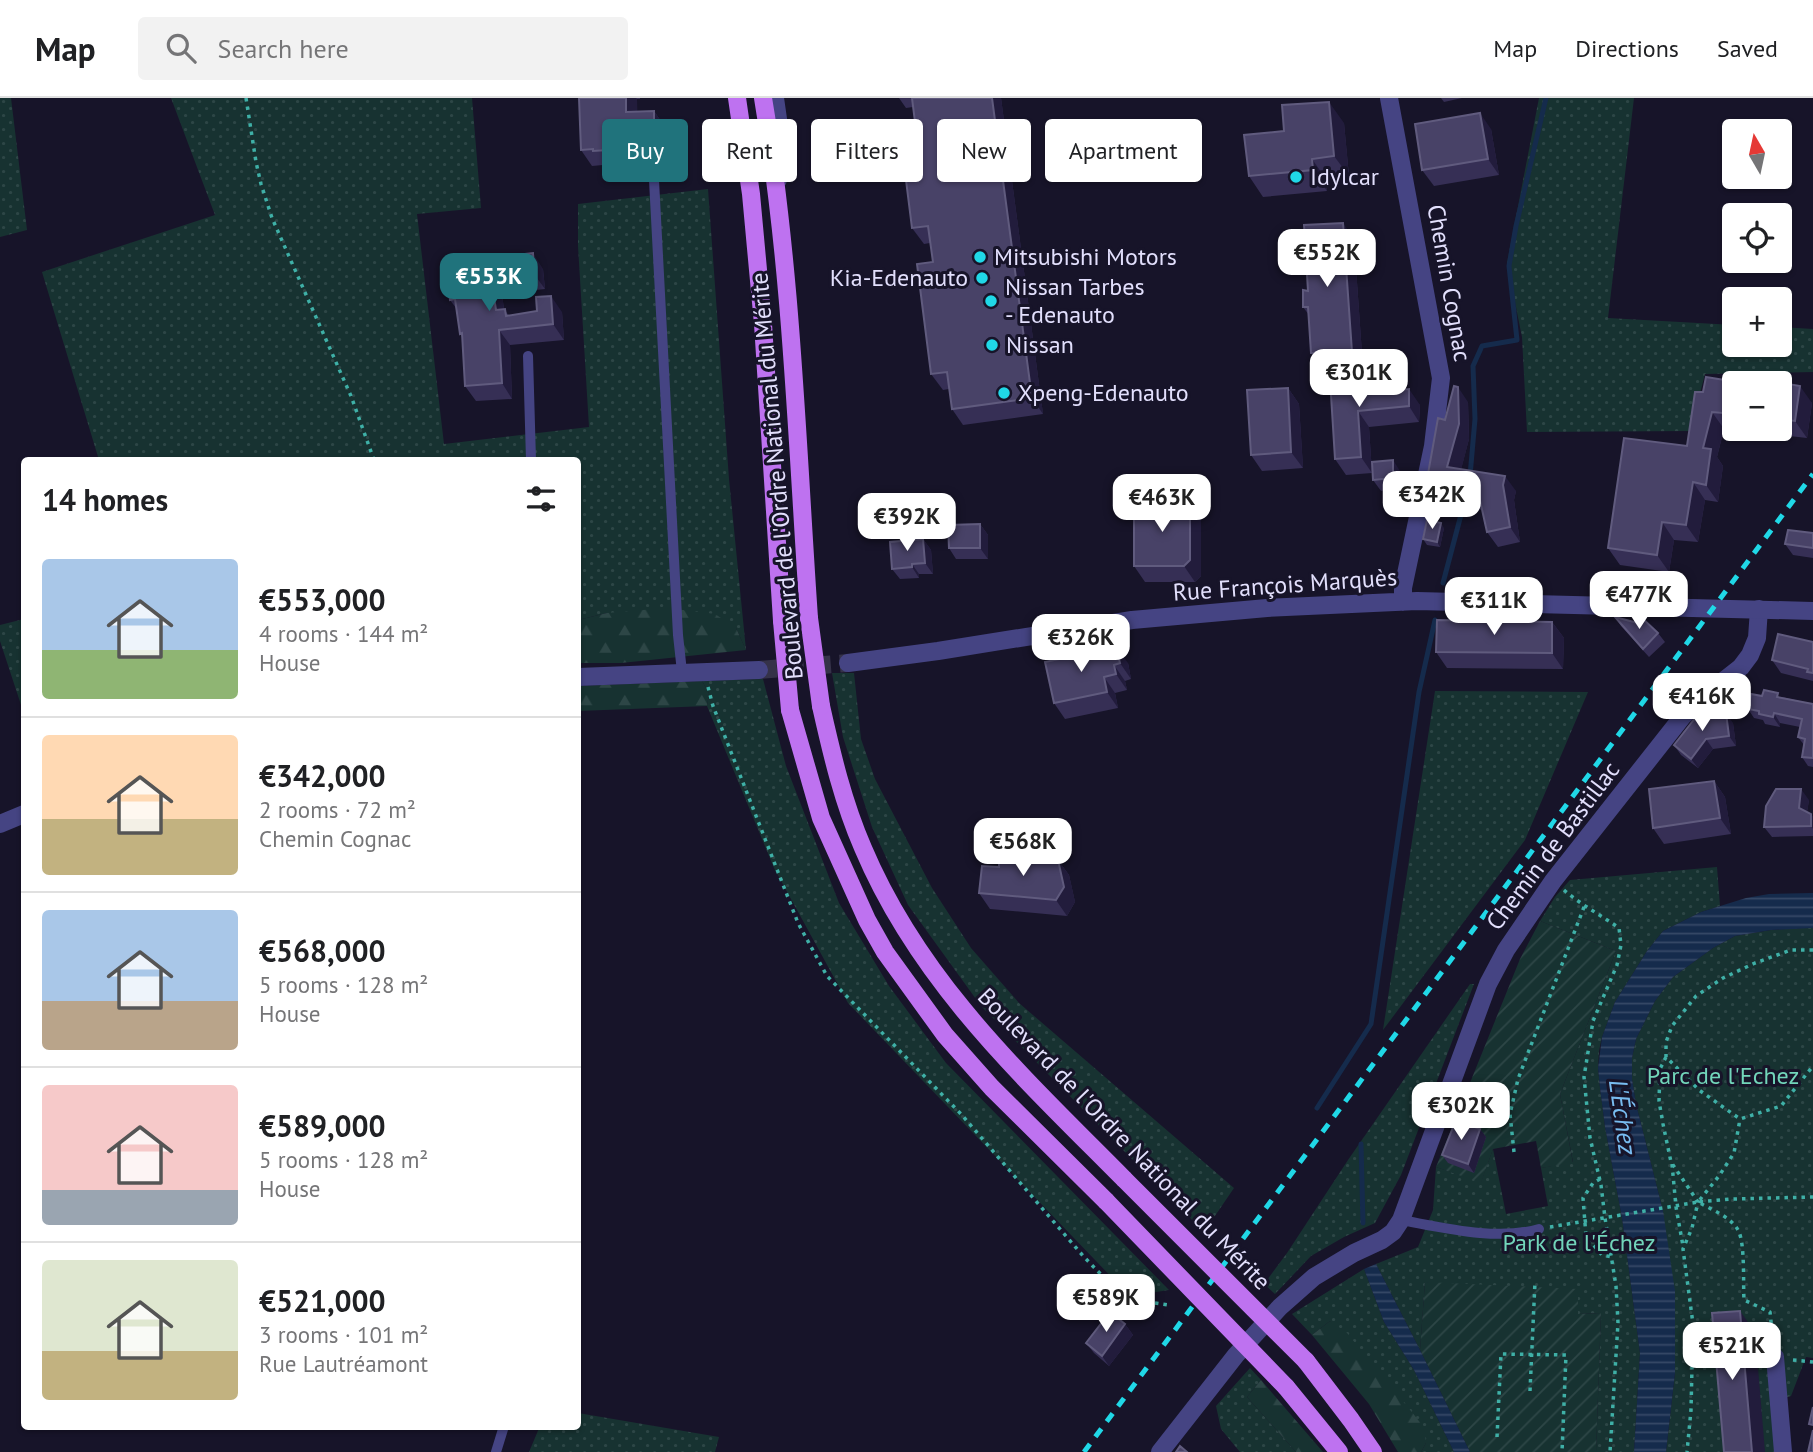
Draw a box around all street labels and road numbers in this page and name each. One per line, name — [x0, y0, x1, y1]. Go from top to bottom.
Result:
street label: Chemin Cognac — [1420, 202, 1479, 364]
street label: Boulevard de l'Ordre National du Mérite — [743, 271, 810, 681]
street label: Rue François Marquès — [1172, 561, 1398, 608]
street label: Chemin de Bastillac — [1479, 755, 1626, 936]
street label: Boulevard de l'Ordre National du Mérite — [971, 981, 1277, 1296]

